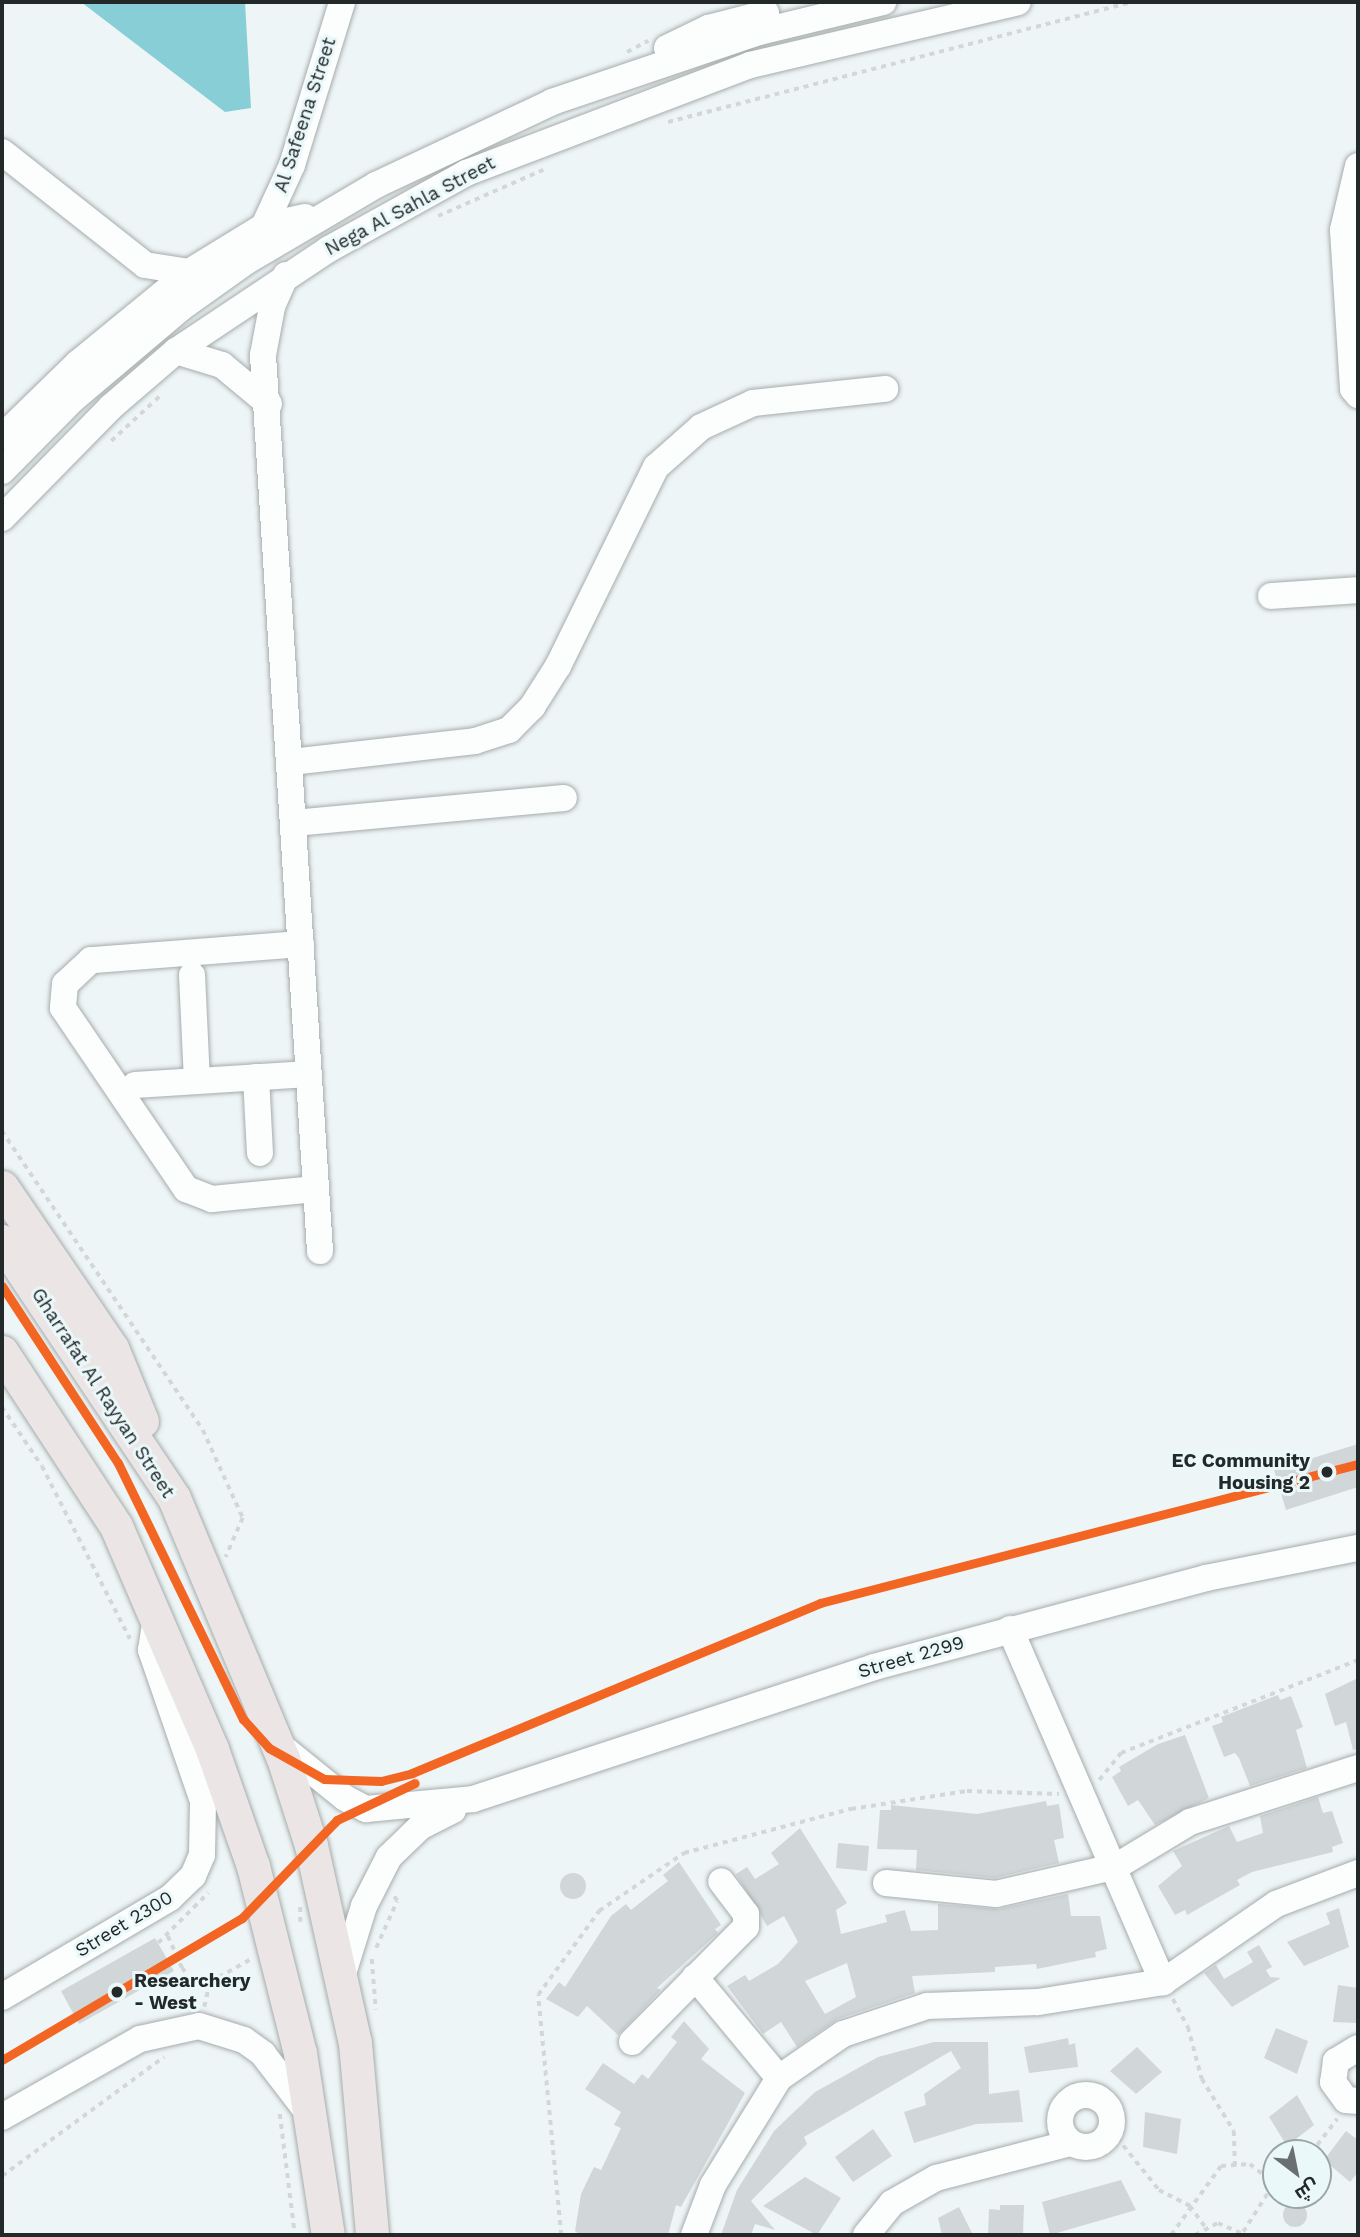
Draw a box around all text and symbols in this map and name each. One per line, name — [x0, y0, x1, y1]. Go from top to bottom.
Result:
street label: Al Safeena Street — [269, 34, 341, 196]
street label: Nega Al Sahla Street — [320, 151, 500, 261]
street label: Gharrafat Al Rayyan Street — [26, 1283, 180, 1503]
place label: EC Community Housing 2 — [1172, 1450, 1310, 1494]
marker: EC Community Housing 2 — [1316, 1461, 1338, 1483]
street label: Street 2299 — [855, 1631, 967, 1683]
street label: Street 2300 — [71, 1886, 177, 1962]
place label: Researchery - West — [134, 1970, 251, 2014]
marker: Researchery - West — [106, 1981, 128, 2003]
north arrow — [1262, 2139, 1332, 2209]
text: ش — [1291, 2174, 1324, 2207]

